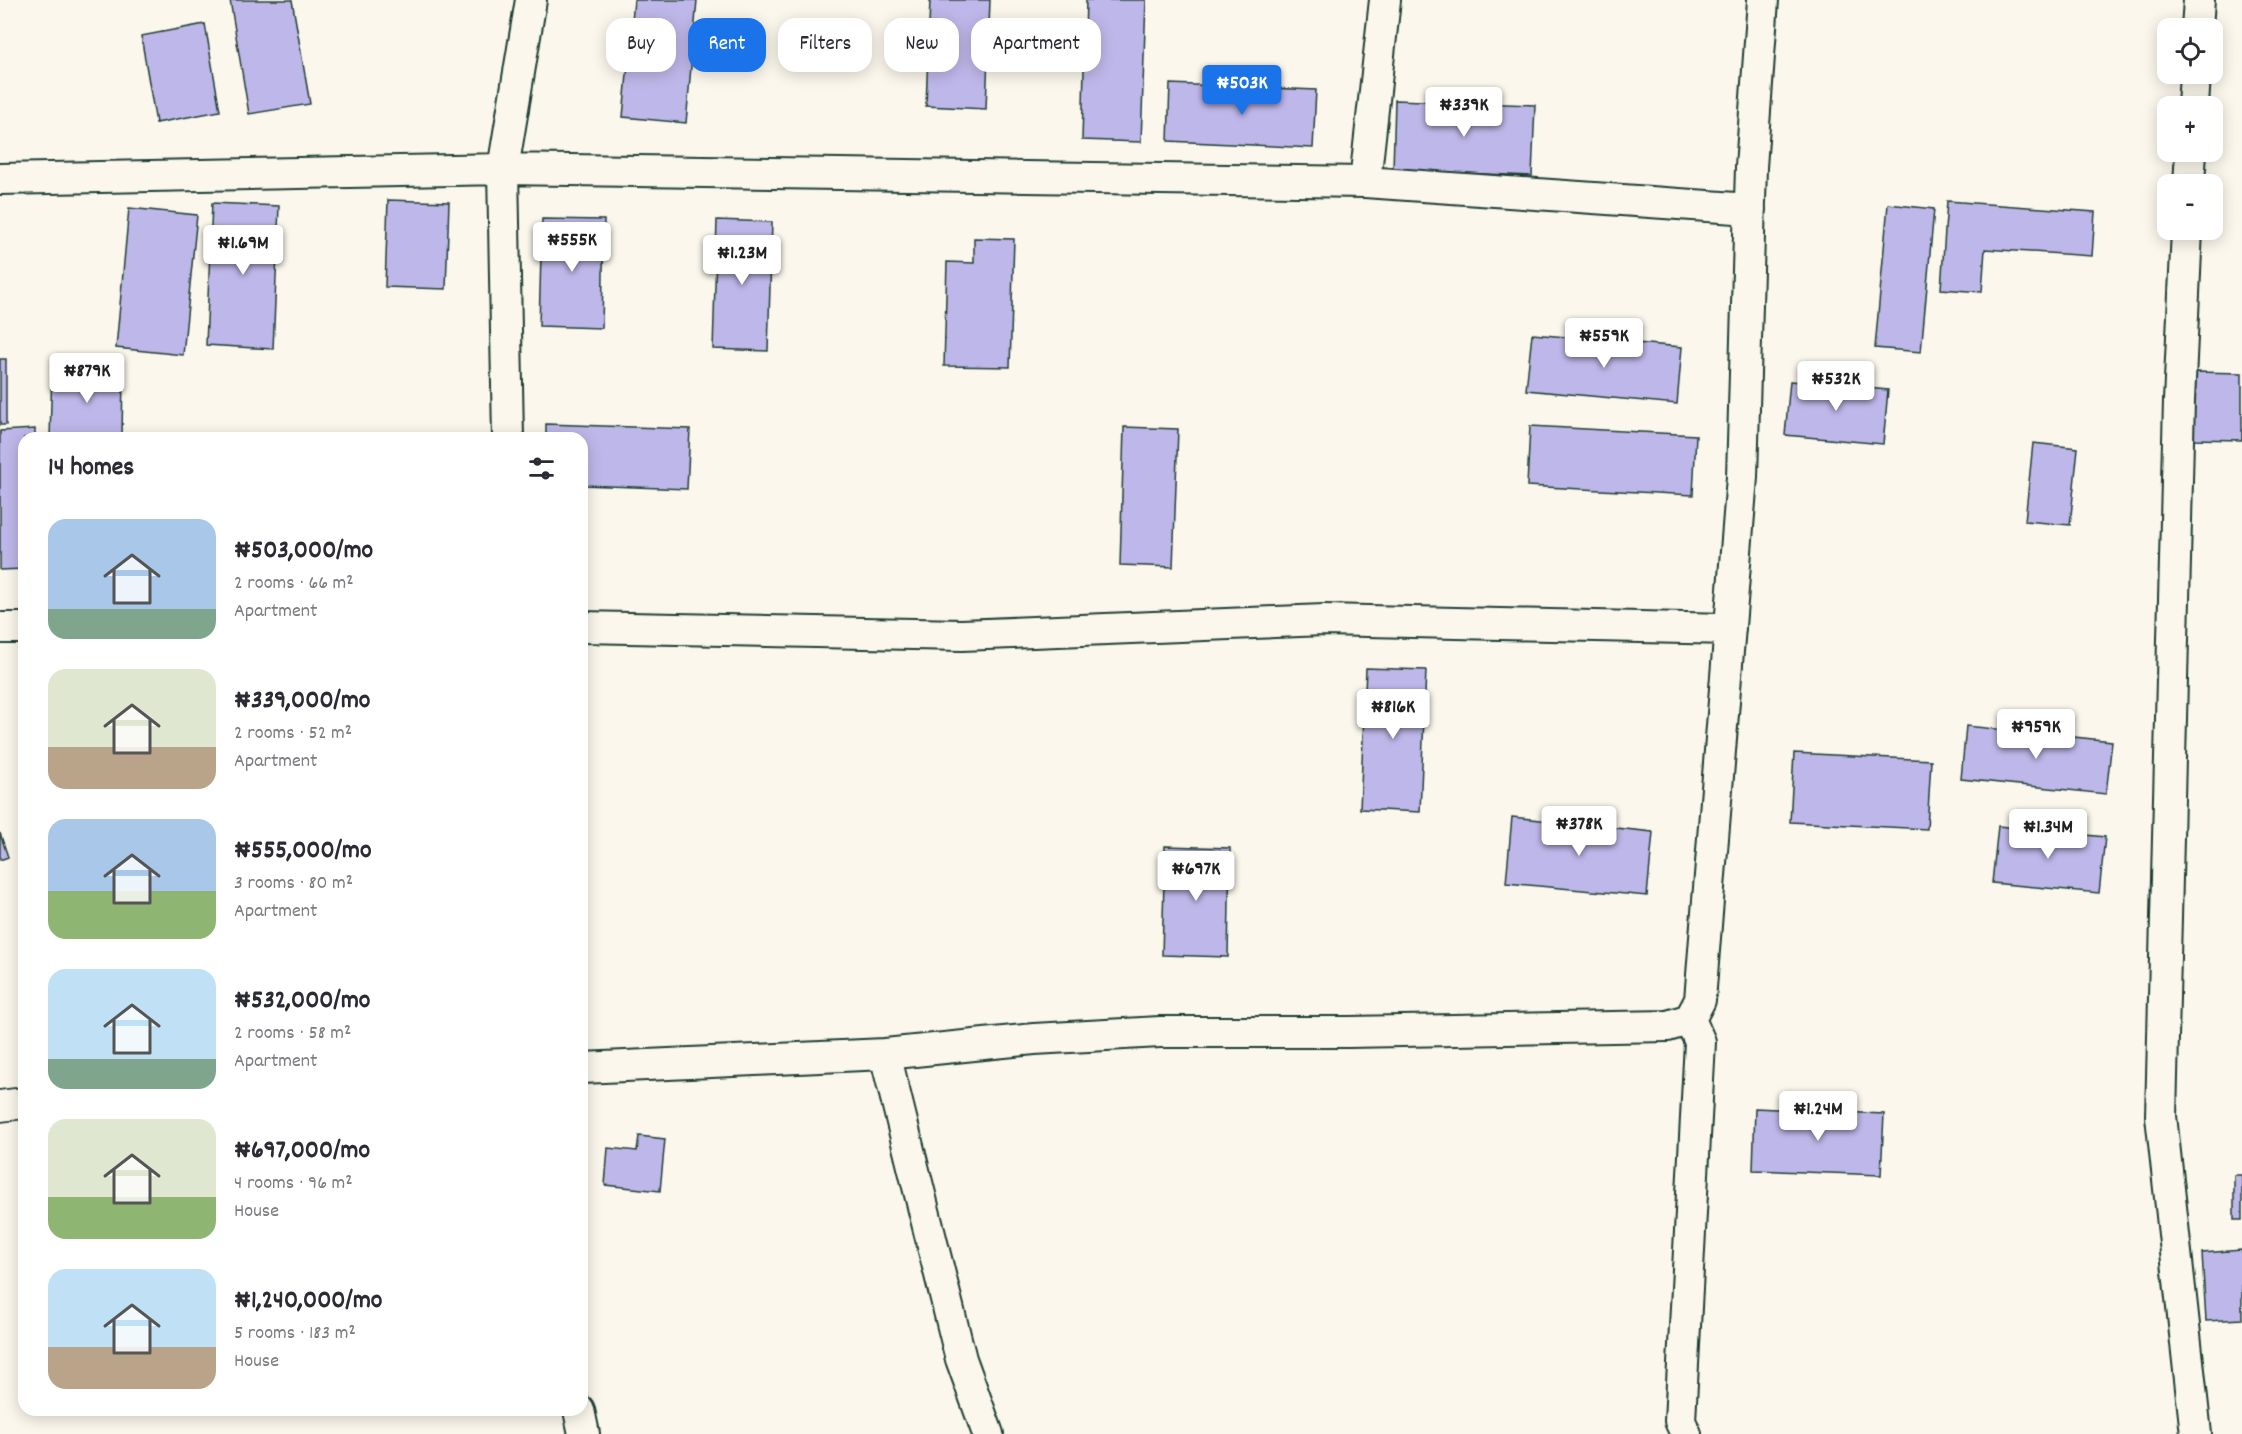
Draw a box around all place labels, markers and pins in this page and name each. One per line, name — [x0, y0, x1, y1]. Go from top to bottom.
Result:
pin: ₦503K — [1200, 65, 1284, 116]
pin: ₦339K — [1422, 87, 1506, 138]
pin: ₦555K — [530, 222, 614, 273]
pin: ₦1.69M — [194, 225, 292, 276]
pin: ₦1.23M — [693, 235, 791, 286]
pin: ₦559K — [1562, 318, 1646, 369]
pin: ₦879K — [45, 353, 129, 404]
pin: ₦532K — [1794, 361, 1878, 412]
pin: ₦816K — [1351, 689, 1435, 740]
pin: ₦959K — [1994, 709, 2078, 760]
pin: ₦378K — [1537, 806, 1621, 857]
pin: ₦1.34M — [1999, 809, 2097, 860]
pin: ₦697K — [1154, 851, 1238, 902]
pin: ₦1.24M — [1769, 1091, 1867, 1142]

